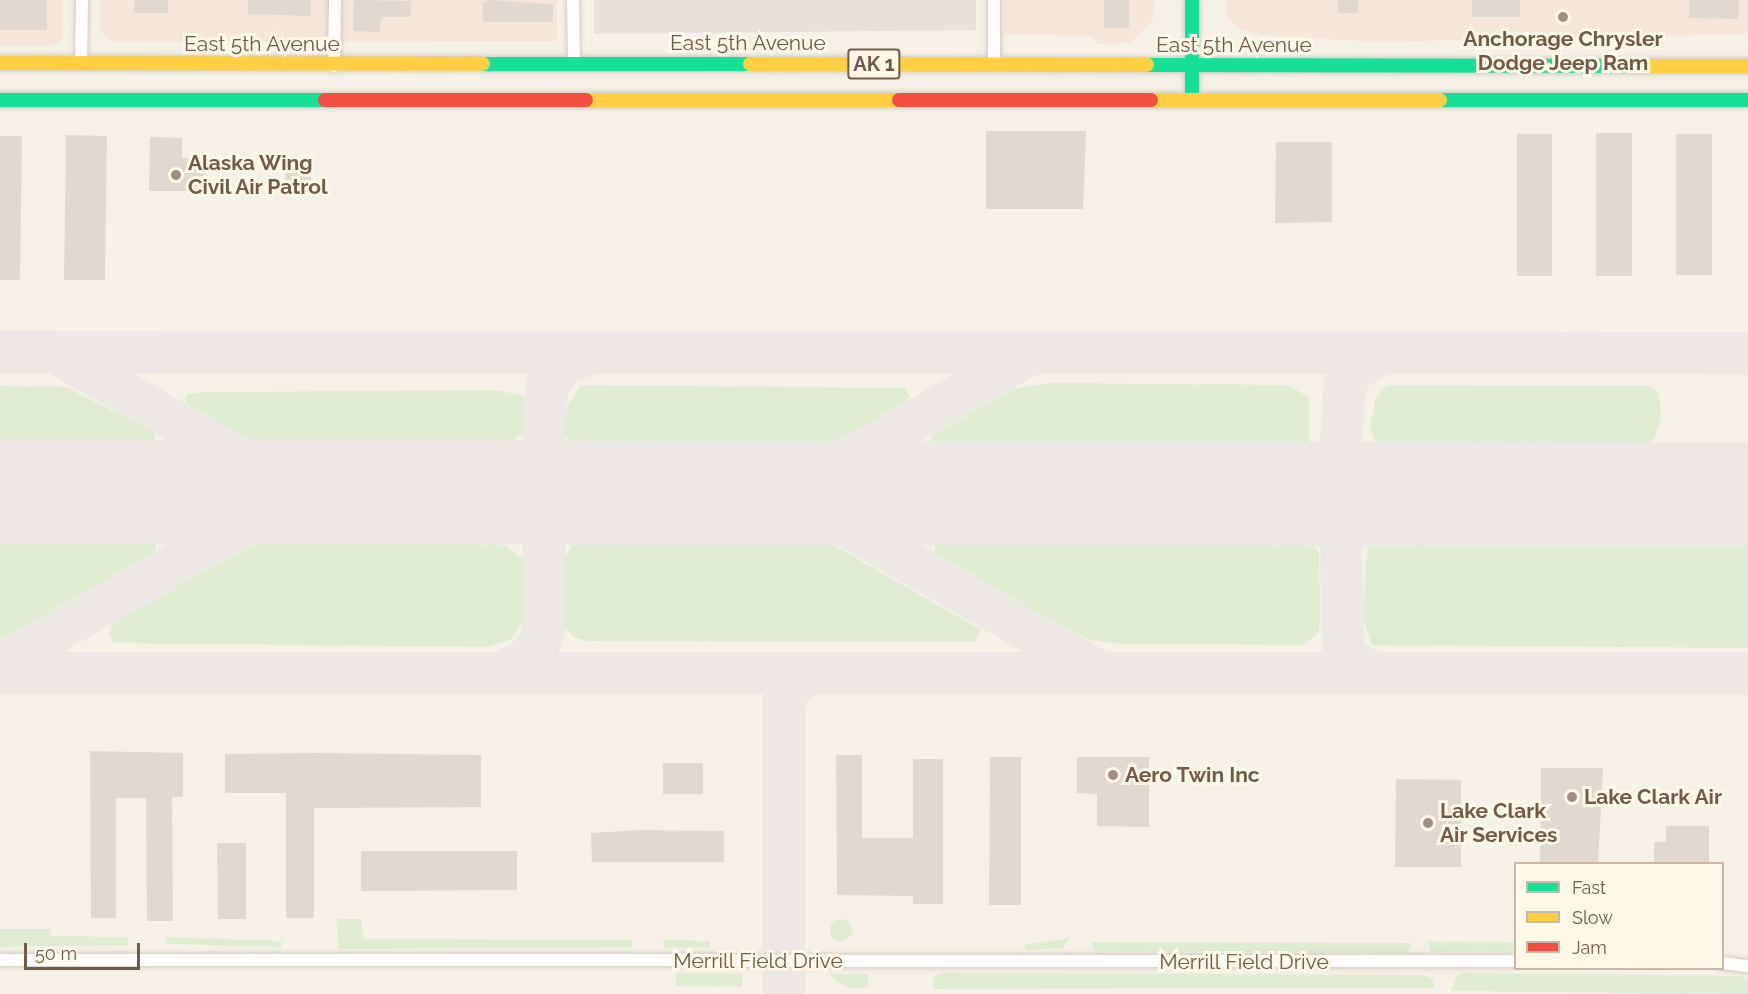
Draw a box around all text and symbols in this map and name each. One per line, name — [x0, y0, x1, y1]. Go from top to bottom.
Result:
marker: Anchorage Chrysler Dodge Jeep Ram — [1556, 10, 1570, 24]
place label: Anchorage Chrysler Dodge Jeep Ram — [1463, 26, 1663, 76]
street label: East 5th Avenue — [670, 30, 826, 56]
street label: East 5th Avenue — [184, 31, 340, 57]
street label: East 5th Avenue — [1156, 32, 1312, 58]
road number: AK 1 — [847, 47, 901, 81]
place label: Alaska Wing Civil Air Patrol — [188, 150, 329, 200]
marker: Alaska Wing Civil Air Patrol — [169, 168, 183, 182]
place label: Aero Twin Inc — [1125, 762, 1260, 788]
marker: Aero Twin Inc — [1106, 768, 1120, 782]
place label: Lake Clark Air — [1584, 784, 1723, 810]
marker: Lake Clark Air — [1565, 790, 1579, 804]
place label: Lake Clark Air Services — [1440, 798, 1558, 848]
marker: Lake Clark Air Services — [1421, 816, 1435, 830]
legend — [1514, 862, 1724, 970]
text: Fast — [1572, 877, 1606, 898]
text: Slow — [1572, 907, 1613, 928]
scale bar — [27, 931, 142, 969]
text: Jam — [1572, 937, 1607, 958]
text: 50 m — [35, 943, 77, 964]
street label: Merrill Field Drive — [673, 948, 843, 974]
street label: Merrill Field Drive — [1159, 949, 1329, 975]

